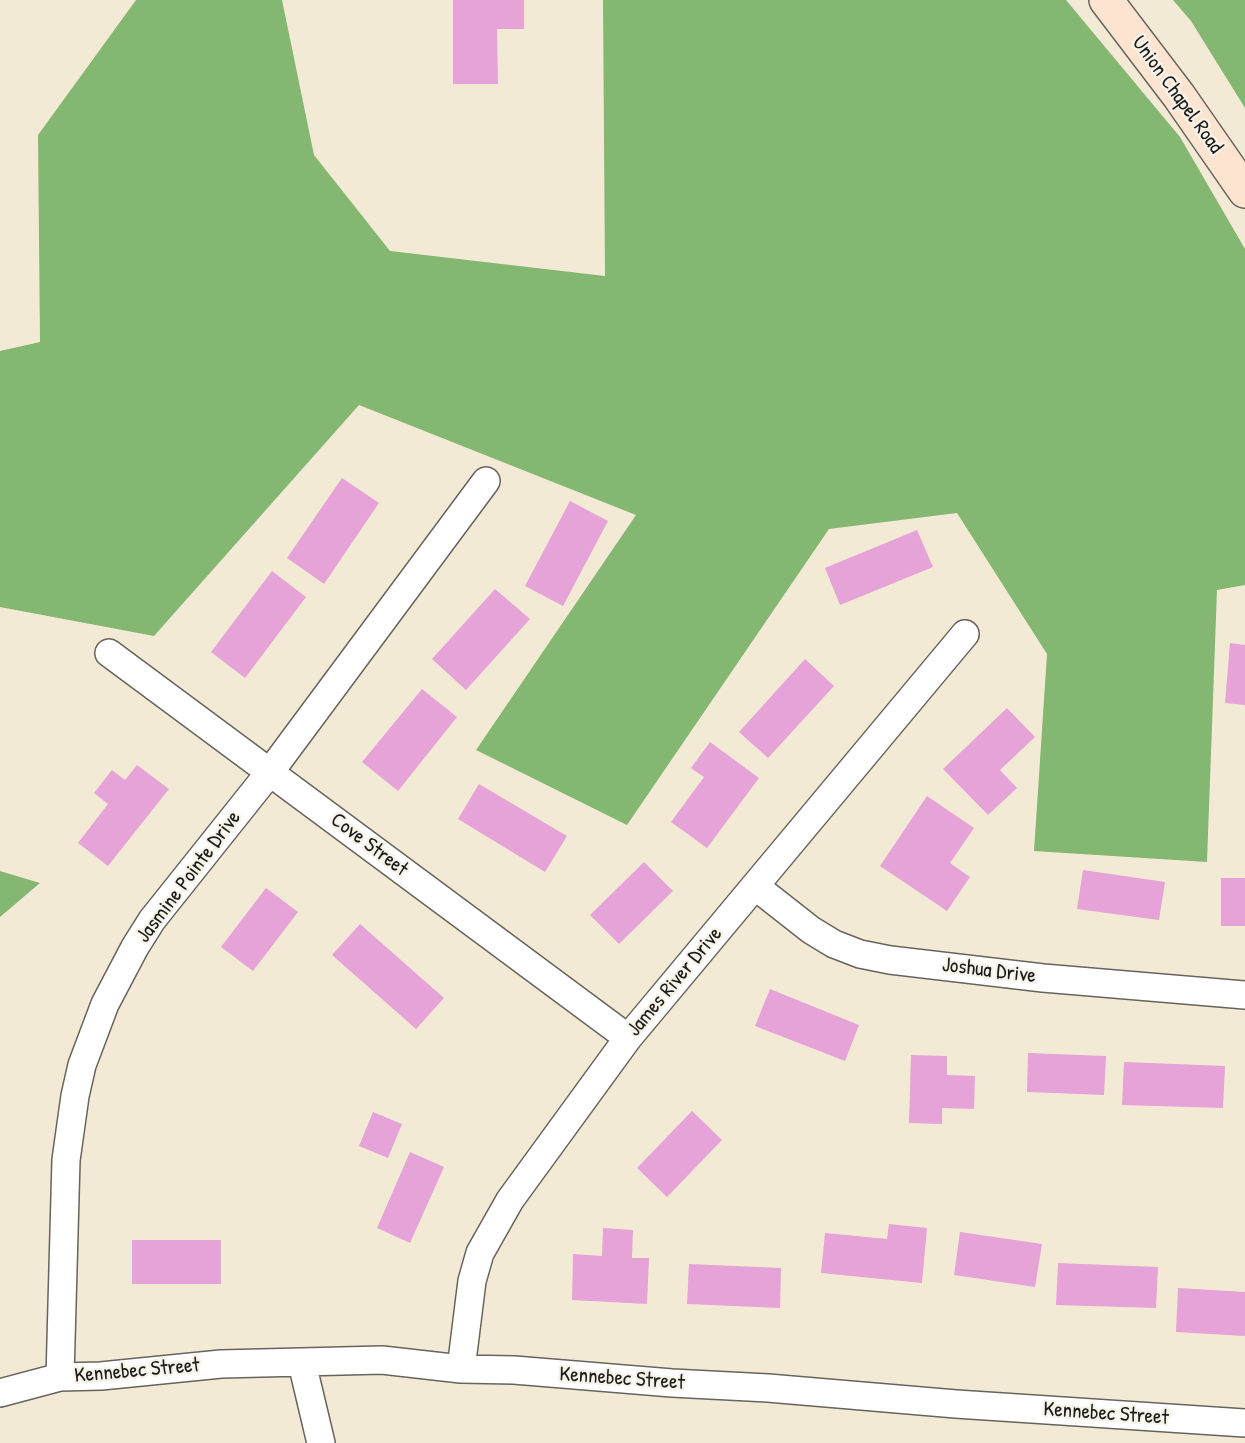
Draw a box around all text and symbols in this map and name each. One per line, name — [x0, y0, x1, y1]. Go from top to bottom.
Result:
street label: Union Chapel Road — [1126, 31, 1228, 159]
street label: Jasmine Pointe Drive — [131, 806, 247, 948]
street label: Cove Street — [325, 808, 413, 882]
street label: James River Drive — [622, 922, 728, 1042]
street label: Joshua Drive — [941, 953, 1037, 989]
street label: Kennebec Street — [73, 1353, 201, 1389]
street label: Kennebec Street — [558, 1362, 686, 1396]
street label: Kennebec Street — [1042, 1397, 1170, 1431]

